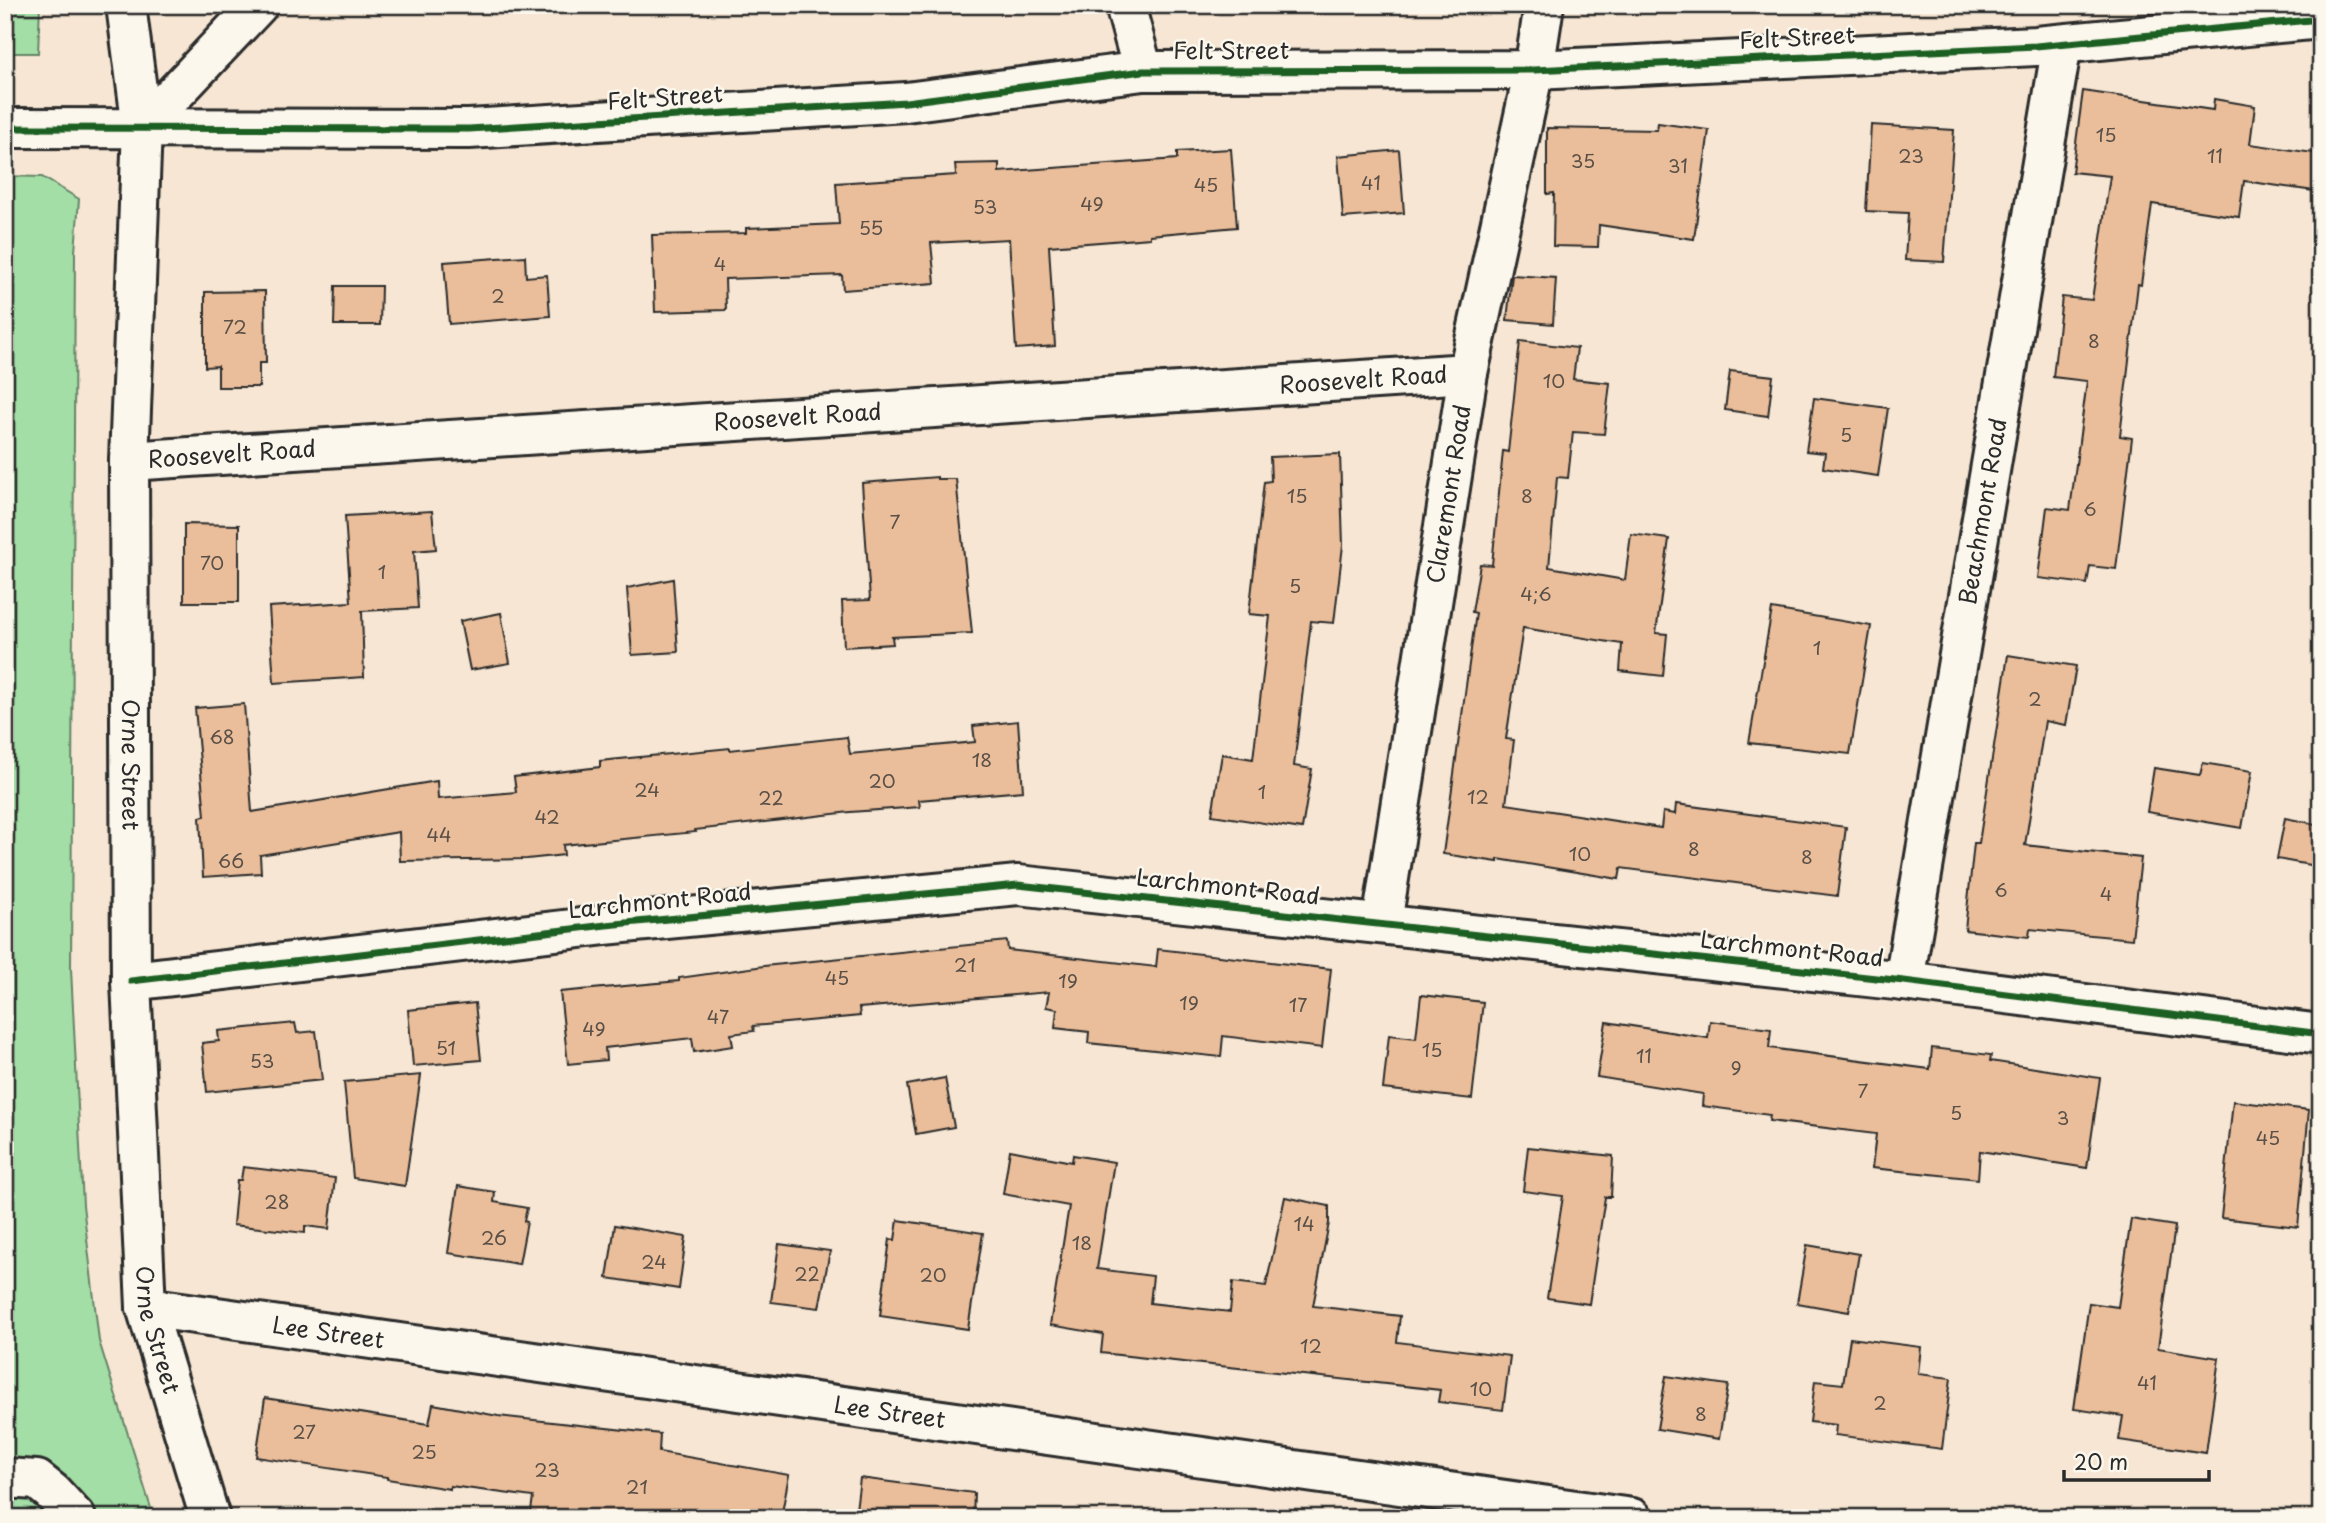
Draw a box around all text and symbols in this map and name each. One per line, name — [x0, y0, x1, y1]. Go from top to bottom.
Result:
street label: Felt Street — [1738, 16, 1856, 57]
street label: Felt Street — [1173, 32, 1289, 67]
street label: Felt Street — [606, 75, 724, 118]
house number: 15 — [2096, 120, 2116, 148]
house number: 23 — [1898, 141, 1924, 169]
house number: 11 — [2207, 141, 2223, 169]
house number: 35 — [1571, 146, 1595, 174]
house number: 31 — [1668, 151, 1688, 179]
house number: 41 — [1361, 168, 1381, 196]
house number: 45 — [1194, 170, 1218, 198]
house number: 49 — [1080, 189, 1104, 217]
house number: 53 — [973, 192, 997, 220]
house number: 55 — [859, 213, 883, 241]
house number: 4 — [714, 249, 726, 277]
house number: 2 — [491, 281, 505, 309]
house number: 72 — [223, 312, 247, 340]
house number: 8 — [2088, 326, 2100, 354]
street label: Roosevelt Road — [1278, 355, 1449, 401]
house number: 10 — [1543, 366, 1565, 394]
street label: Roosevelt Road — [712, 393, 883, 439]
street label: Claremont Road — [1416, 402, 1479, 586]
street label: Beachmont Road — [1949, 415, 2015, 607]
house number: 5 — [1840, 420, 1852, 448]
street label: Roosevelt Road — [146, 430, 317, 476]
house number: 15 — [1287, 481, 1307, 509]
house number: 8 — [1521, 481, 1533, 509]
house number: 6 — [2083, 494, 2097, 522]
house number: 7 — [890, 507, 901, 535]
house number: 70 — [200, 548, 224, 576]
house number: 1 — [378, 557, 386, 585]
house number: 5 — [1289, 571, 1301, 599]
house number: 4;6 — [1520, 579, 1552, 607]
house number: 1 — [1813, 633, 1821, 661]
house number: 2 — [2028, 684, 2042, 712]
street label: Orne Street — [114, 699, 149, 830]
house number: 68 — [210, 722, 234, 750]
house number: 18 — [972, 745, 992, 773]
house number: 20 — [868, 766, 896, 794]
house number: 24 — [634, 775, 660, 803]
house number: 1 — [1258, 777, 1266, 805]
house number: 12 — [1467, 782, 1489, 810]
house number: 22 — [758, 783, 784, 811]
house number: 42 — [534, 802, 560, 830]
house number: 44 — [426, 820, 452, 848]
house number: 8 — [1688, 834, 1700, 862]
house number: 10 — [1569, 839, 1591, 867]
house number: 8 — [1801, 842, 1813, 870]
house number: 66 — [218, 846, 244, 874]
street label: Larchmont Road — [1135, 858, 1322, 913]
street label: Larchmont Road — [566, 872, 753, 927]
house number: 6 — [1994, 875, 2008, 903]
house number: 4 — [2100, 879, 2112, 907]
street label: Larchmont Road — [1699, 920, 1886, 975]
house number: 21 — [954, 950, 976, 978]
house number: 45 — [825, 963, 849, 991]
house number: 19 — [1058, 966, 1078, 994]
house number: 19 — [1179, 988, 1199, 1016]
house number: 17 — [1289, 990, 1307, 1018]
house number: 47 — [707, 1002, 729, 1030]
house number: 49 — [582, 1014, 606, 1042]
house number: 51 — [436, 1033, 456, 1061]
house number: 15 — [1422, 1035, 1442, 1063]
house number: 11 — [1636, 1041, 1652, 1069]
house number: 53 — [250, 1046, 274, 1074]
house number: 9 — [1730, 1053, 1742, 1081]
house number: 7 — [1858, 1076, 1869, 1104]
house number: 5 — [1950, 1098, 1962, 1126]
house number: 3 — [2057, 1103, 2069, 1131]
house number: 45 — [2256, 1123, 2280, 1151]
house number: 28 — [264, 1187, 290, 1215]
house number: 14 — [1293, 1209, 1315, 1237]
house number: 26 — [481, 1223, 507, 1251]
house number: 18 — [1072, 1228, 1092, 1256]
house number: 24 — [641, 1247, 667, 1275]
house number: 22 — [794, 1259, 820, 1287]
house number: 20 — [919, 1260, 947, 1288]
street label: Orne Street — [128, 1265, 190, 1398]
street label: Lee Street — [270, 1306, 387, 1357]
house number: 12 — [1300, 1331, 1322, 1359]
house number: 41 — [2137, 1368, 2157, 1396]
house number: 10 — [1470, 1374, 1492, 1402]
street label: Lee Street — [832, 1386, 948, 1436]
house number: 2 — [1873, 1388, 1887, 1416]
house number: 8 — [1695, 1399, 1707, 1427]
house number: 27 — [292, 1417, 316, 1445]
house number: 25 — [411, 1437, 437, 1465]
scale bar — [2064, 1439, 2209, 1483]
text: 20 m — [2074, 1445, 2128, 1477]
house number: 23 — [534, 1455, 560, 1483]
house number: 21 — [626, 1472, 648, 1500]

